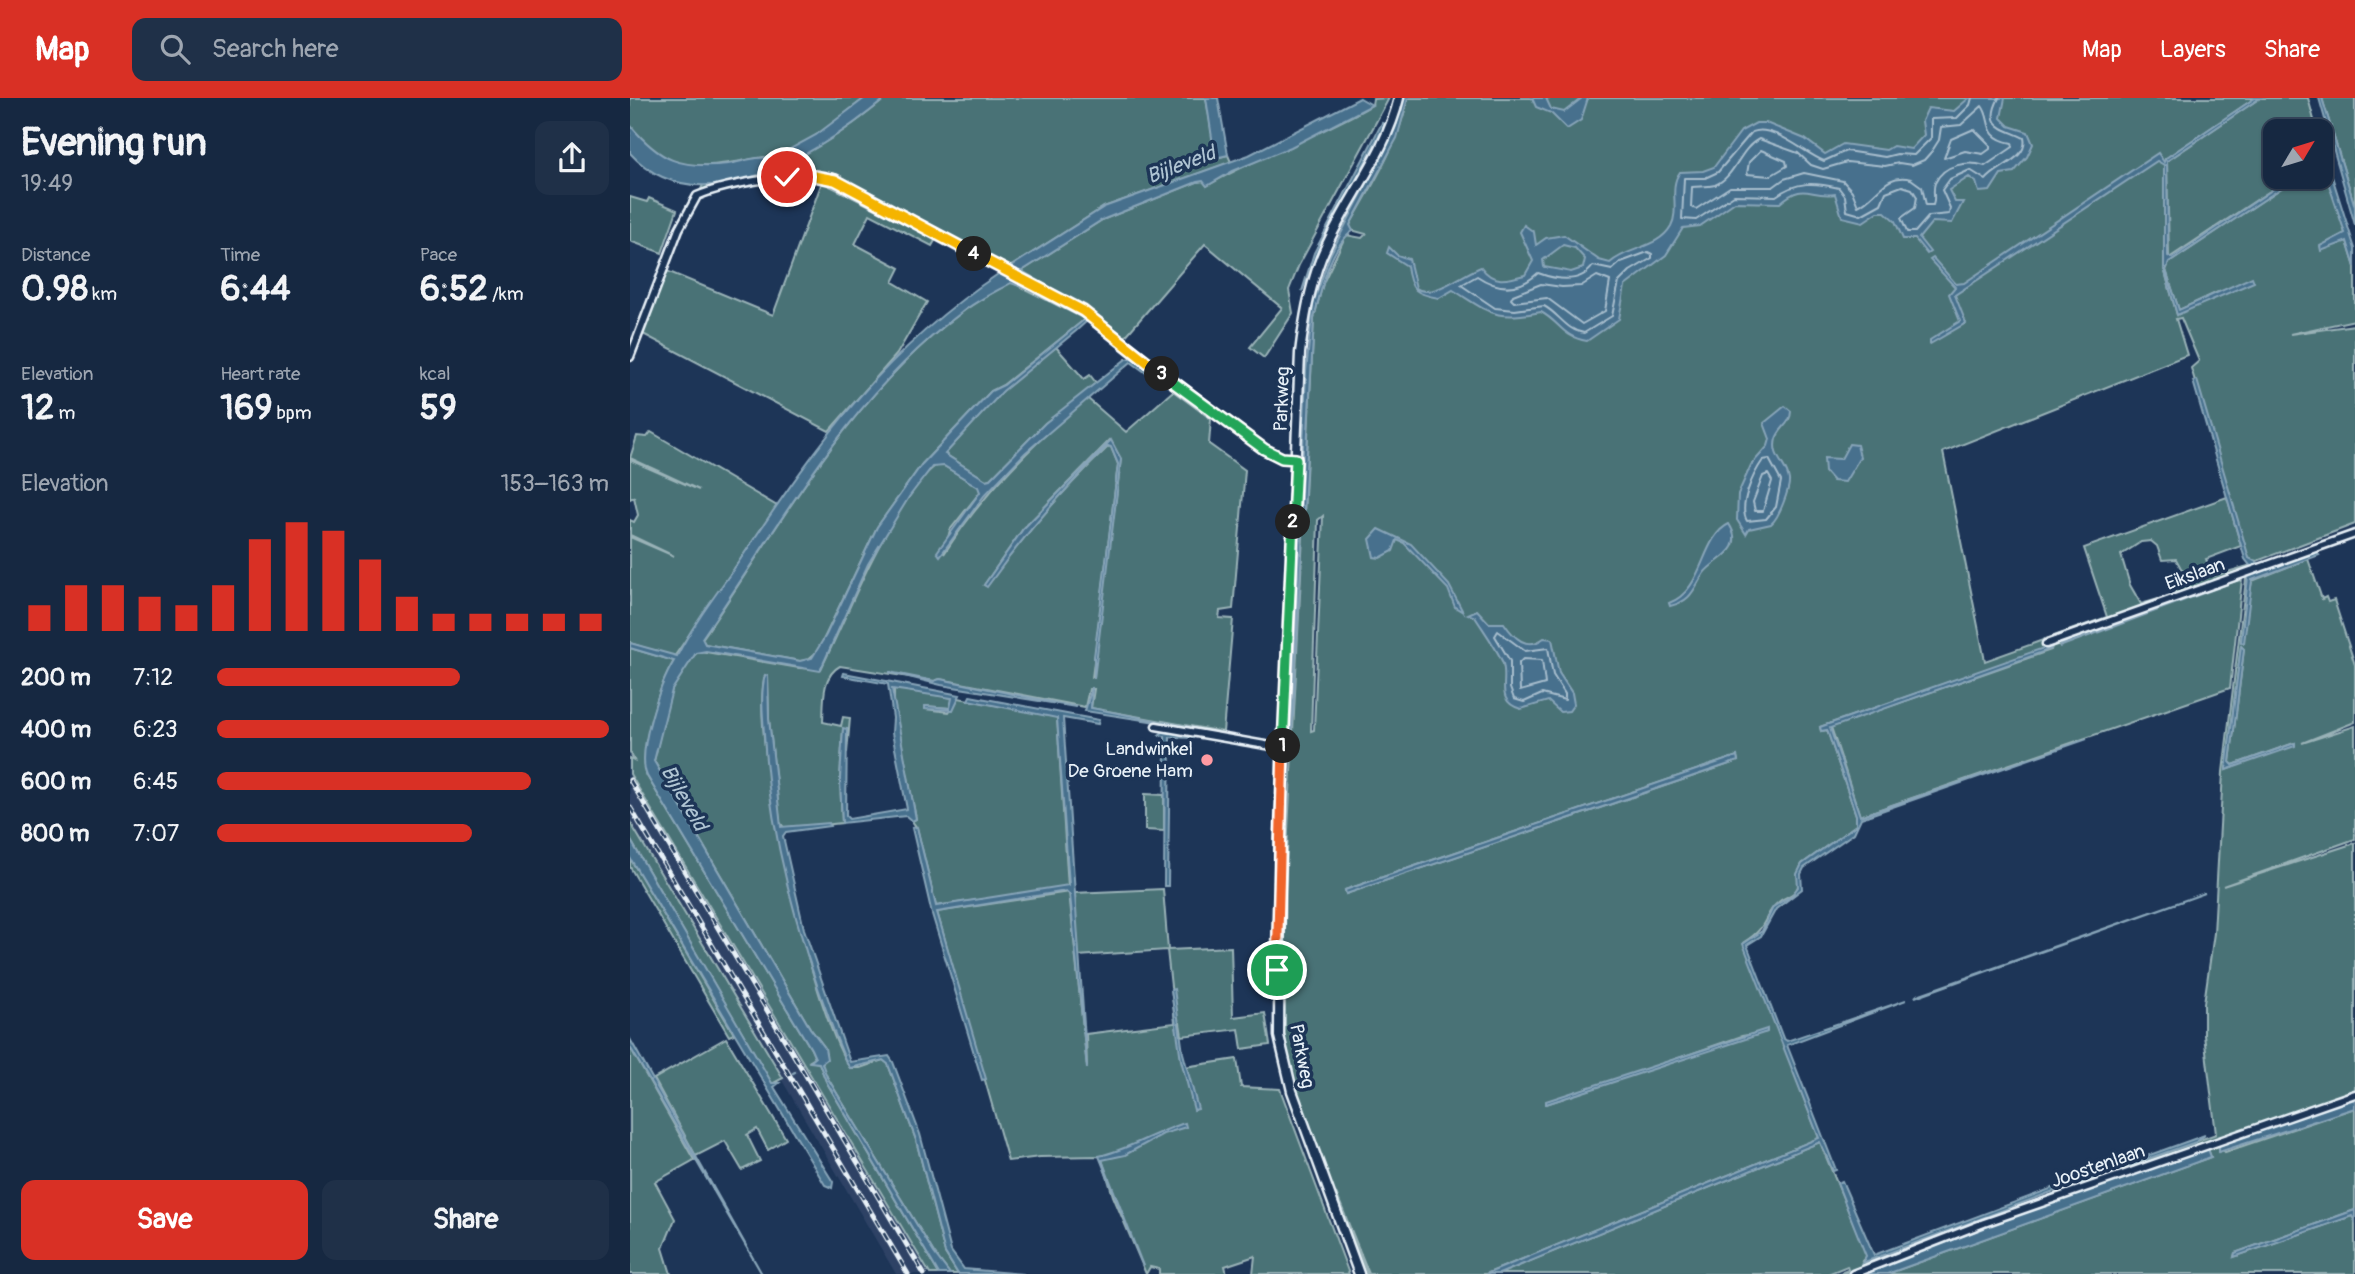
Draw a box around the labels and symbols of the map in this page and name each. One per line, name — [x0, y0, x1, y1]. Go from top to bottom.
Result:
north arrow — [2263, 119, 2333, 189]
water label: Bijleveld — [1143, 139, 1222, 190]
pin — [757, 147, 817, 207]
pin: 4 — [956, 236, 992, 272]
pin: 3 — [1144, 356, 1180, 392]
street label: Parkweg — [1269, 366, 1295, 432]
pin: 2 — [1276, 504, 1310, 540]
street label: Eikslaan — [2162, 552, 2228, 596]
pin: 1 — [1266, 728, 1300, 764]
place label: Landwinkel De Groene Ham — [1067, 737, 1193, 783]
marker: Landwinkel De Groene Ham — [1199, 752, 1215, 768]
water label: Bijleveld — [654, 760, 715, 838]
pin — [1247, 940, 1307, 1000]
street label: Parkweg — [1284, 1022, 1320, 1090]
street label: Joostenlaan — [2048, 1139, 2148, 1193]

